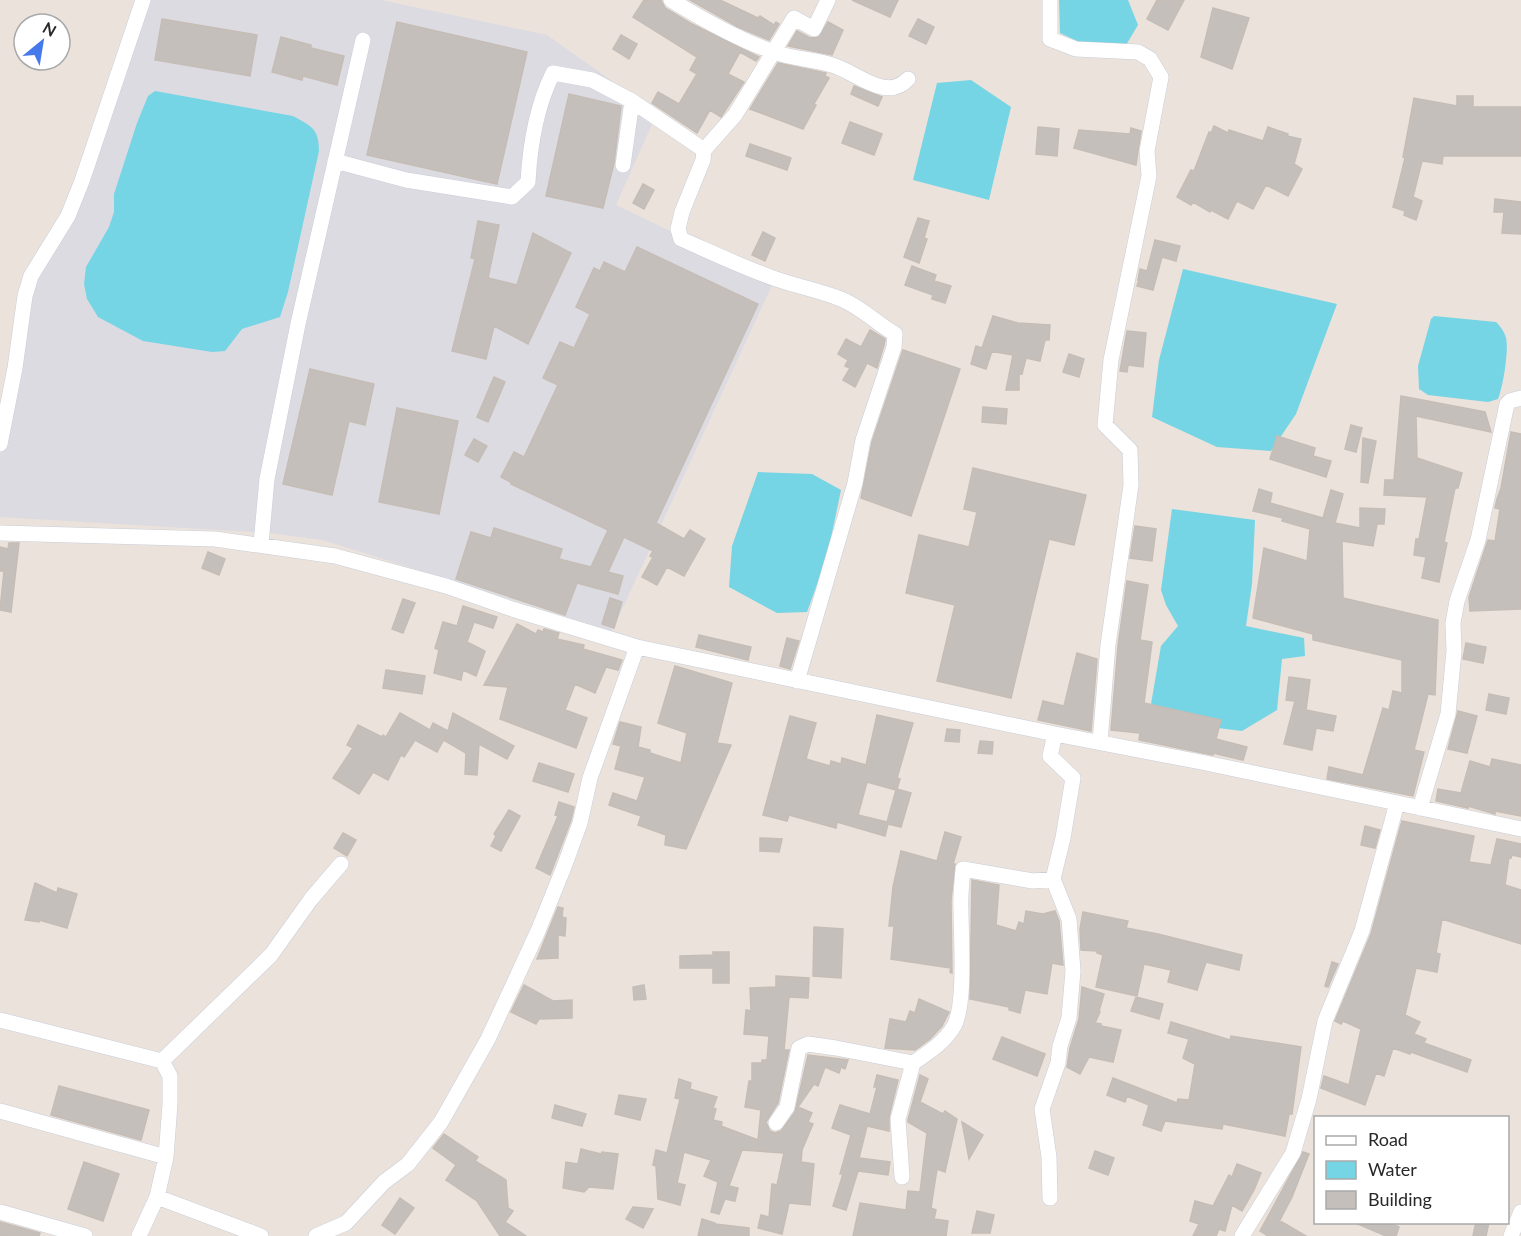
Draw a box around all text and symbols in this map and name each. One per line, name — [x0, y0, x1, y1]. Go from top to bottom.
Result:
north arrow — [12, 12, 72, 72]
text: N — [40, 17, 60, 40]
legend — [1314, 1116, 1509, 1224]
text: Road — [1368, 1128, 1408, 1150]
text: Water — [1368, 1158, 1417, 1180]
text: Building — [1368, 1188, 1432, 1210]

